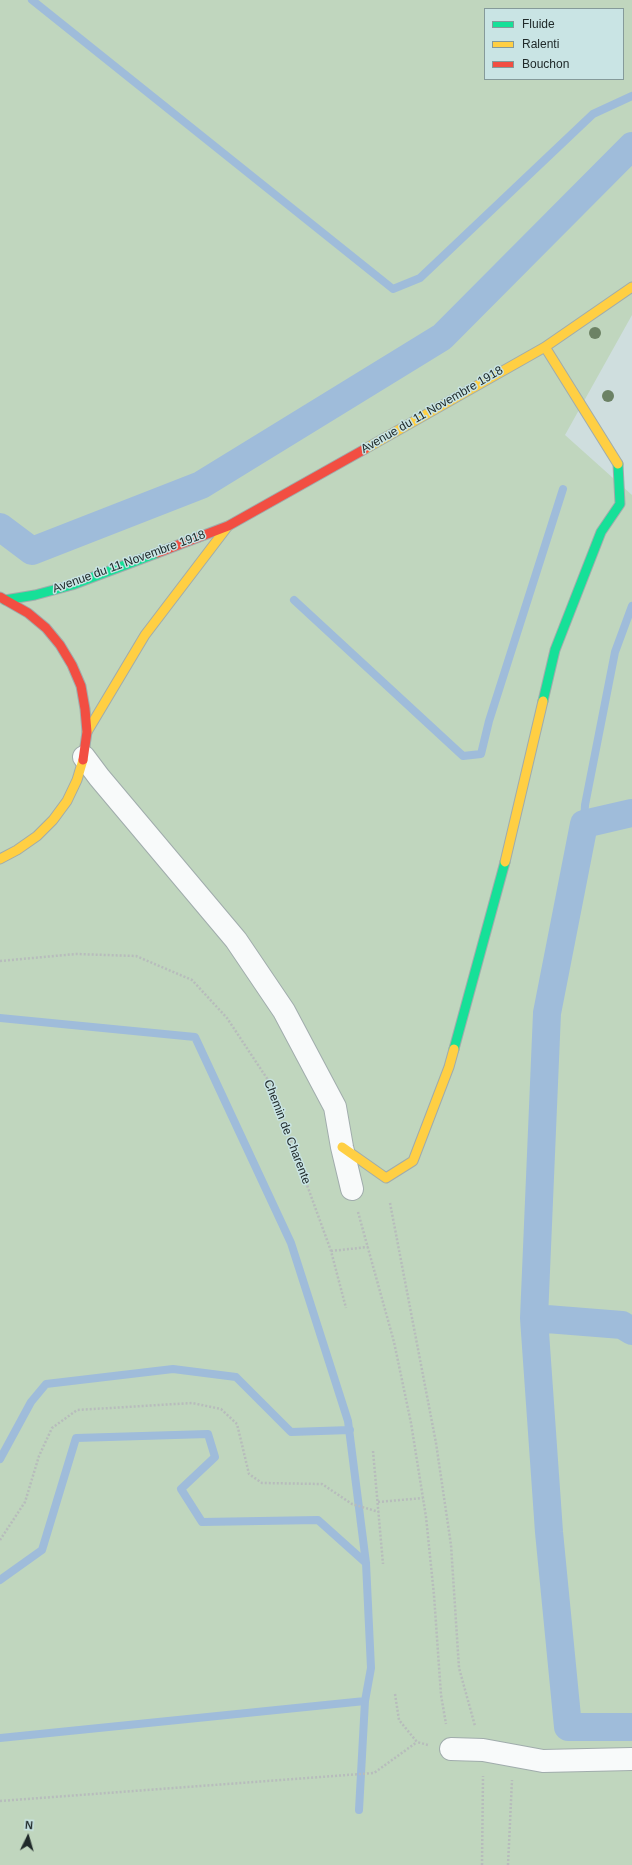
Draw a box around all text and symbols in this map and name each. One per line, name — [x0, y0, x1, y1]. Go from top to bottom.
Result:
legend — [484, 8, 624, 80]
text: Fluide — [522, 17, 555, 31]
text: Ralenti — [522, 37, 559, 51]
text: Bouchon — [522, 57, 569, 71]
street label: Avenue du 11 Novembre 1918 — [358, 363, 506, 457]
street label: Avenue du 11 Novembre 1918 — [51, 528, 207, 596]
street label: Chemin de Charente — [260, 1078, 314, 1186]
north arrow — [8, 1817, 48, 1857]
text: N — [25, 1819, 34, 1831]

